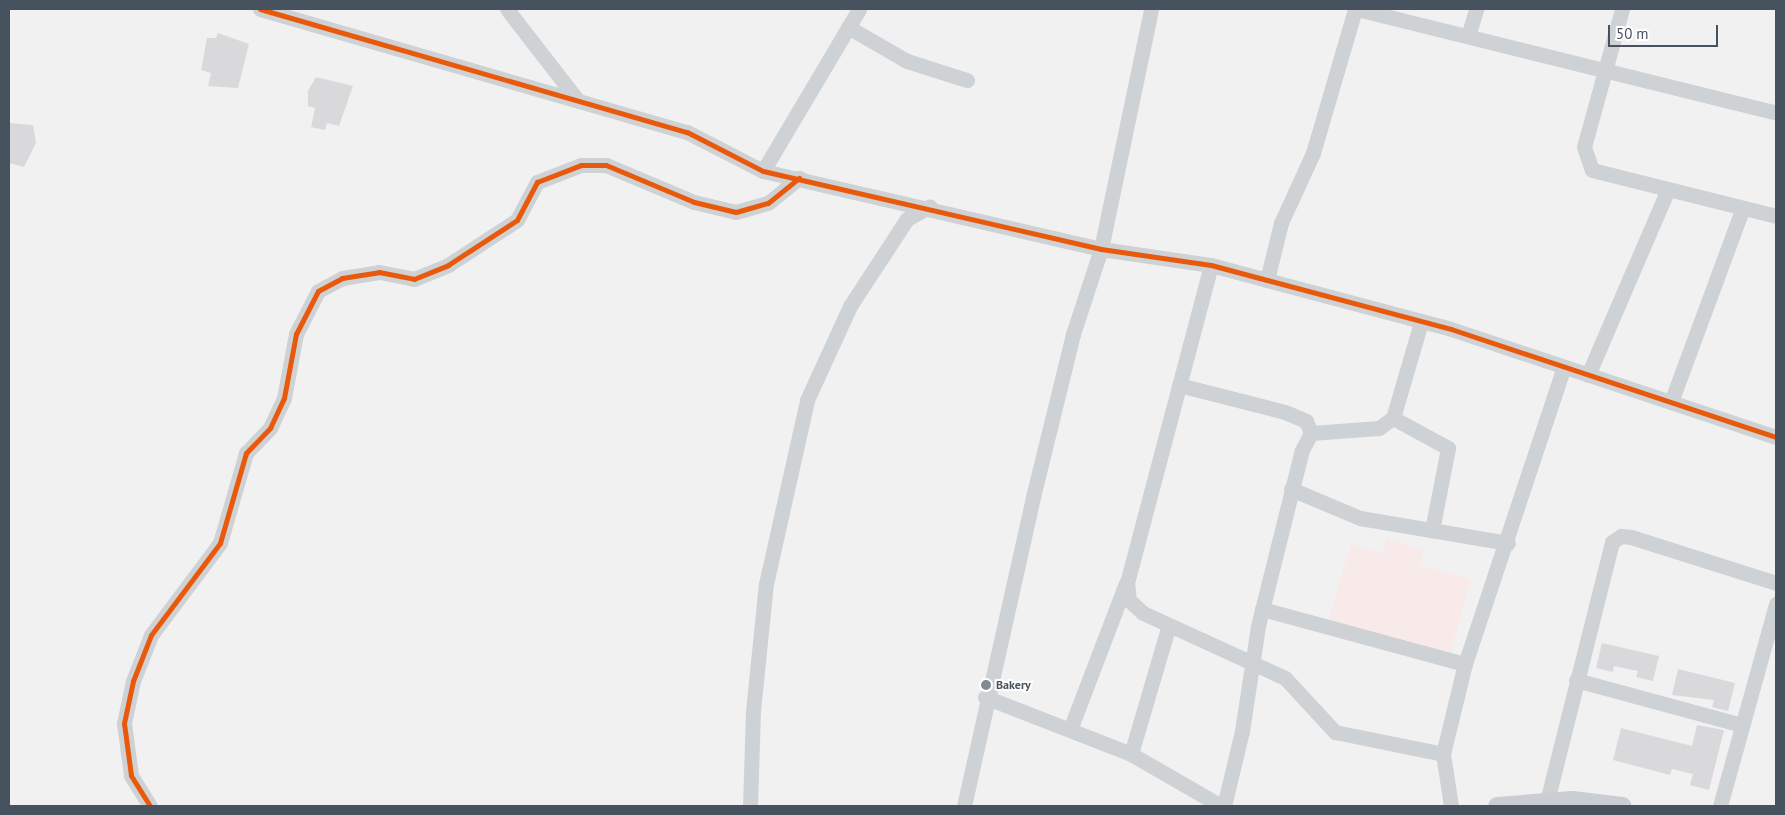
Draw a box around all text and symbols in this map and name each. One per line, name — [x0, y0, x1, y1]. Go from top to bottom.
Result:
scale bar — [1610, 15, 1720, 47]
text: 50 m — [1616, 24, 1649, 43]
place label: Bakery — [996, 678, 1031, 692]
marker: Bakery — [980, 679, 992, 691]

